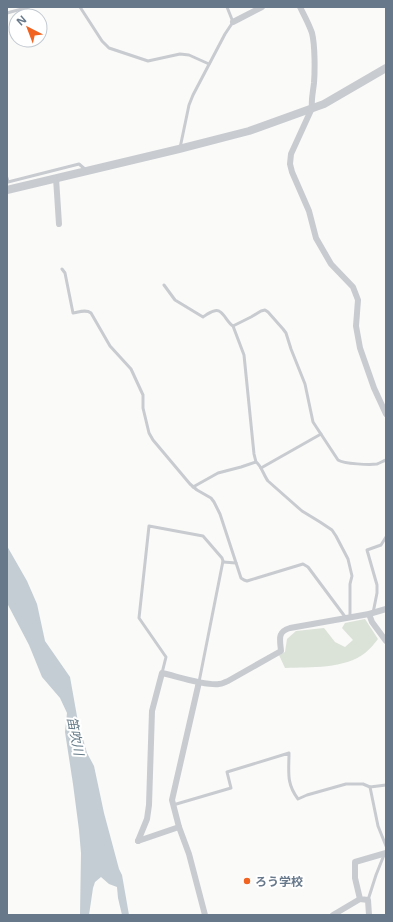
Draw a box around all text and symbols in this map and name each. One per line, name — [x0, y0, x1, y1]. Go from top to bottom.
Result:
north arrow — [8, 8, 48, 48]
text: N — [13, 12, 29, 29]
water label: 笛吹川 — [63, 715, 89, 759]
place label: ろう学校 — [255, 873, 303, 890]
marker: ろう学校 — [242, 876, 252, 886]

